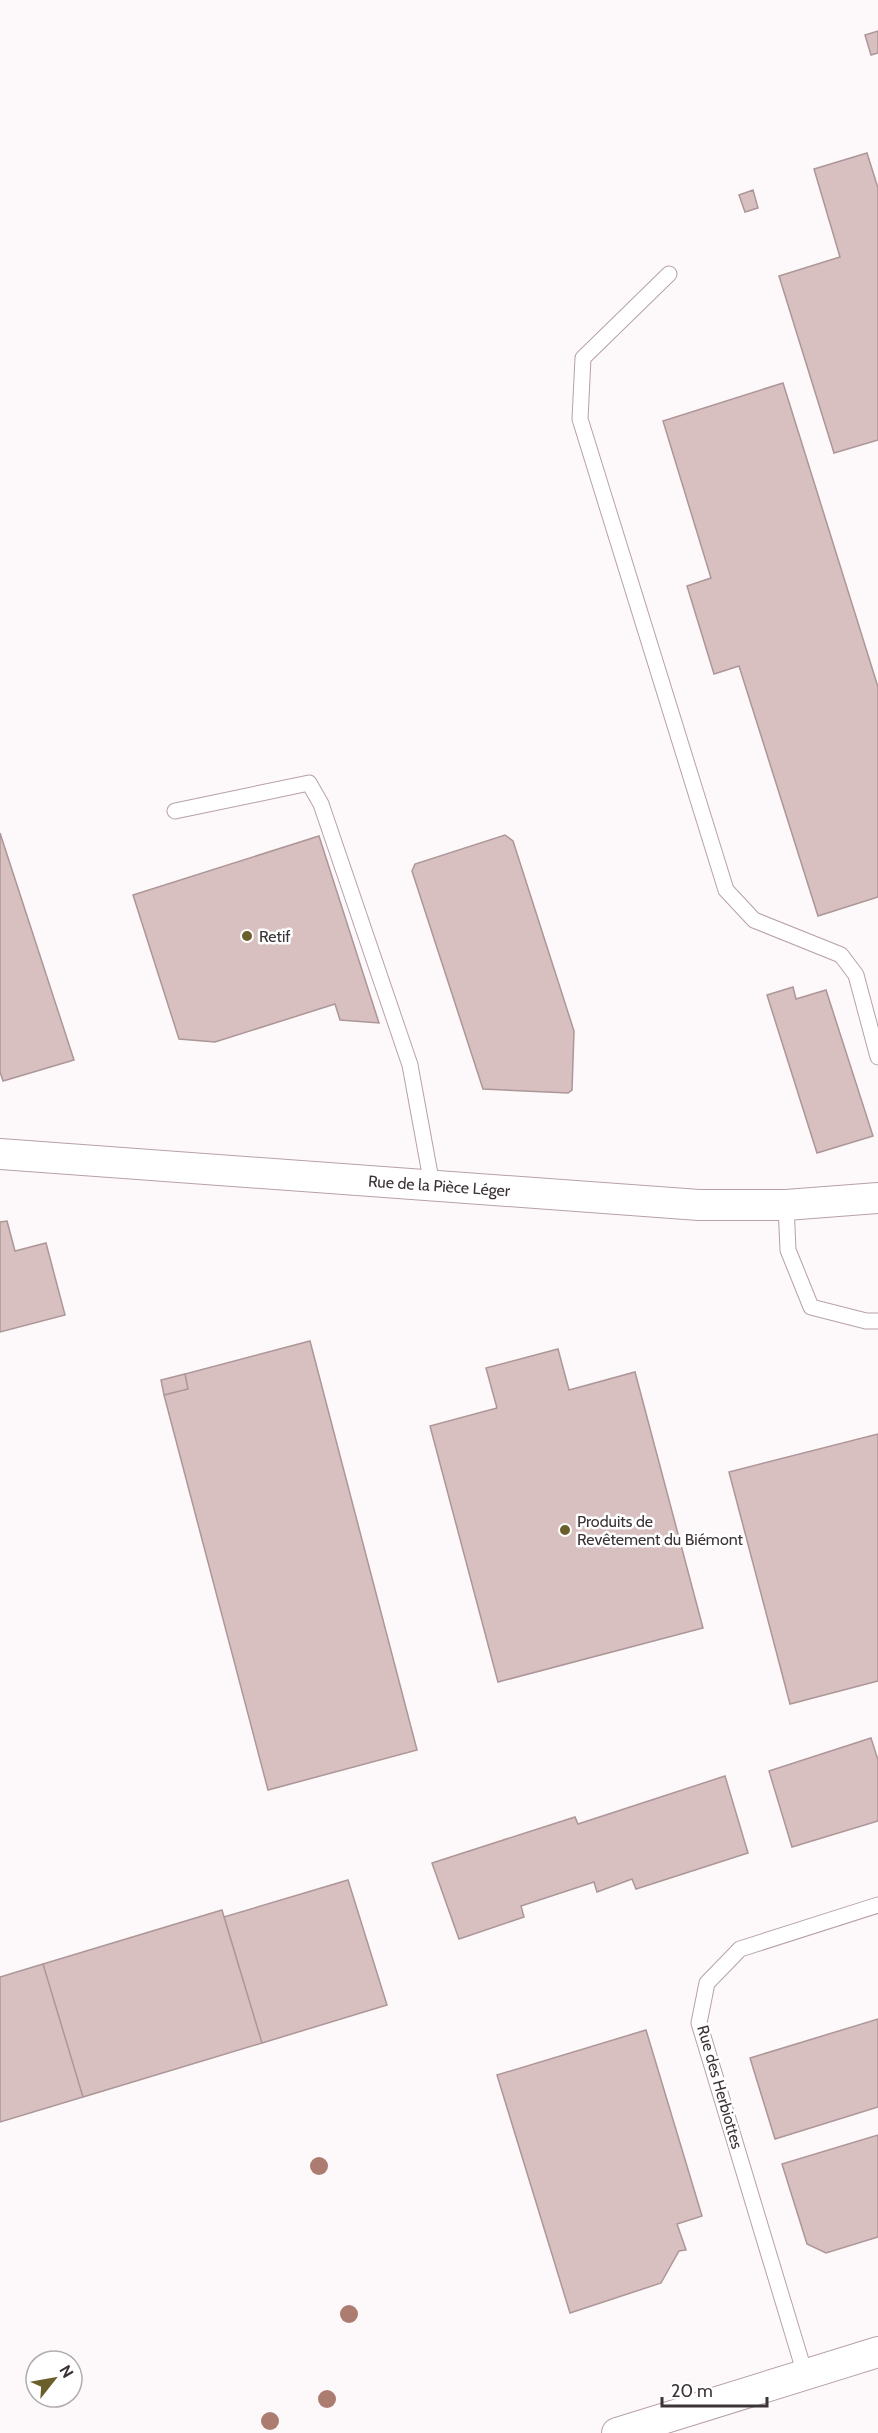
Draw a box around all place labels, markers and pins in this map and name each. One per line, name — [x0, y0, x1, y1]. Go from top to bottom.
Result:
place label: Retif — [259, 927, 291, 946]
marker: Retif — [240, 929, 254, 943]
place label: Produits de Revêtement du Biémont — [577, 1512, 743, 1549]
marker: Produits de Revêtement du Biémont — [558, 1523, 572, 1537]

